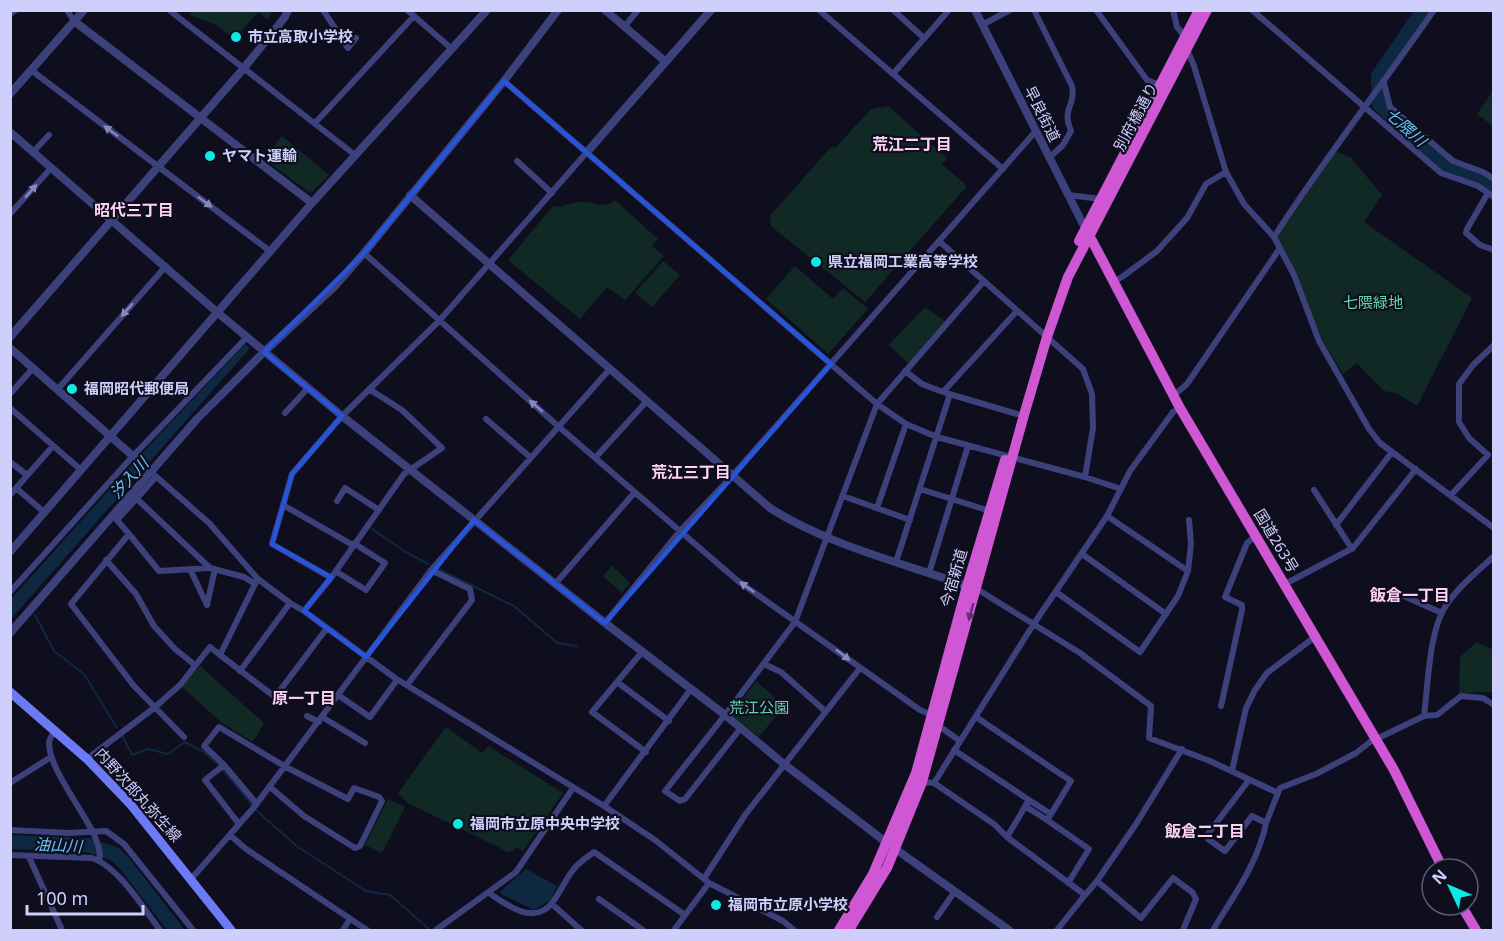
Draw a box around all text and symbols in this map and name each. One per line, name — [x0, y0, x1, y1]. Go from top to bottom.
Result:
place label: 市立高取小学校 — [248, 26, 353, 46]
marker: 市立高取小学校 — [229, 30, 243, 44]
street label: 別府橋通り — [1109, 79, 1162, 154]
street label: 早良街道 — [1020, 82, 1065, 145]
water label: 七隈川 — [1381, 103, 1433, 153]
one-way arrow — [104, 125, 120, 137]
district label: 荒江二丁目 — [872, 133, 952, 155]
place label: ヤマト運輸 — [222, 145, 297, 165]
marker: ヤマト運輸 — [203, 149, 217, 163]
one-way arrow — [24, 184, 37, 199]
one-way arrow — [197, 195, 212, 207]
district label: 昭代三丁目 — [94, 199, 174, 221]
place label: 県立福岡工業高等学校 — [828, 251, 978, 271]
marker: 県立福岡工業高等学校 — [809, 255, 823, 269]
park label: 七隈緑地 — [1343, 292, 1403, 312]
one-way arrow — [121, 302, 134, 317]
place label: 福岡昭代郵便局 — [83, 378, 189, 398]
marker: 福岡昭代郵便局 — [65, 382, 79, 396]
one-way arrow — [528, 399, 543, 413]
water label: 汐入川 — [105, 451, 155, 503]
district label: 荒江三丁目 — [651, 461, 731, 483]
street label: 国道263号 — [1250, 505, 1304, 576]
street label: 今宿新道 — [935, 546, 971, 609]
one-way arrow — [740, 582, 755, 594]
district label: 飯倉一丁目 — [1369, 584, 1450, 606]
one-way arrow — [965, 603, 975, 621]
one-way arrow — [835, 648, 850, 660]
district label: 原一丁目 — [272, 687, 336, 709]
park label: 荒江公園 — [729, 697, 789, 717]
street label: 内野次郎丸弥生線 — [91, 743, 186, 846]
place label: 福岡市立原中央中学校 — [469, 813, 620, 833]
marker: 福岡市立原中央中学校 — [451, 817, 465, 831]
district label: 飯倉二丁目 — [1164, 820, 1245, 842]
water label: 油山川 — [33, 833, 85, 857]
north arrow — [1420, 857, 1480, 917]
text: N — [1427, 864, 1452, 889]
scale bar — [27, 878, 142, 916]
text: 100 m — [36, 886, 88, 910]
place label: 福岡市立原小学校 — [727, 894, 848, 914]
marker: 福岡市立原小学校 — [709, 898, 723, 912]

